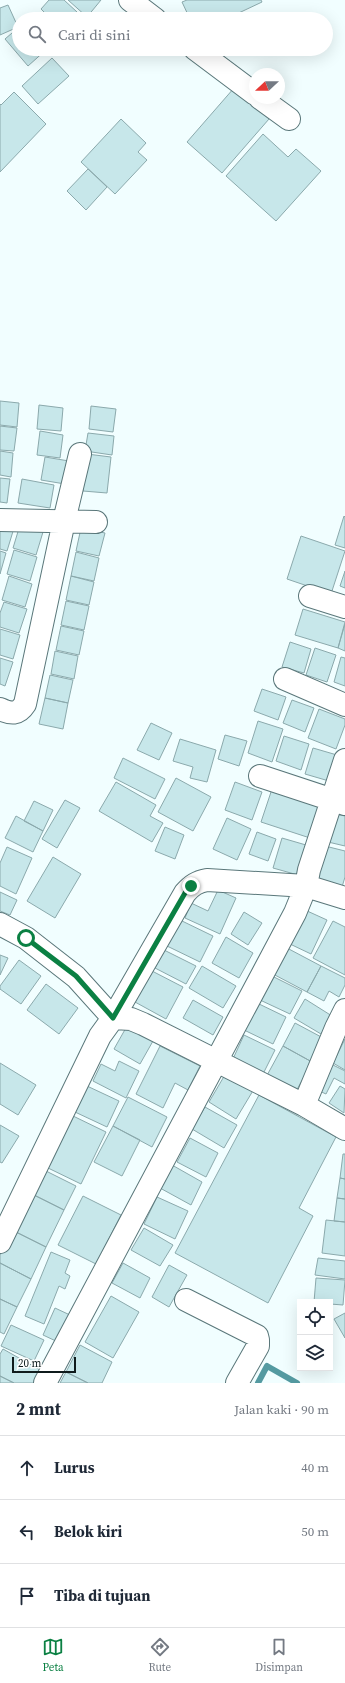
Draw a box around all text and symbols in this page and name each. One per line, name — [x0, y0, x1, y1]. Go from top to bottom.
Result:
search box — [12, 12, 333, 56]
icon: search — [26, 23, 48, 45]
text: Cari di sini — [58, 24, 130, 45]
north arrow — [249, 68, 285, 104]
route end — [182, 877, 200, 895]
route start — [17, 929, 35, 947]
map controls — [297, 1299, 333, 1371]
button: locate — [297, 1299, 333, 1335]
button: layers — [297, 1335, 333, 1371]
scale bar — [12, 1355, 76, 1374]
text: 20 m — [18, 1356, 41, 1371]
text: 2 mnt — [16, 1397, 61, 1421]
text: Jalan kaki · 90 m — [234, 1401, 329, 1418]
icon: ahead — [16, 1457, 38, 1479]
text: Lurus — [54, 1457, 95, 1478]
text: 40 m — [301, 1459, 329, 1476]
icon: left — [16, 1521, 38, 1543]
text: Belok kiri — [54, 1521, 122, 1542]
text: 50 m — [301, 1523, 329, 1540]
icon: arrive — [16, 1585, 38, 1607]
text: Tiba di tujuan — [54, 1585, 150, 1606]
tab: Peta — [42, 1636, 64, 1675]
tab: Rute — [148, 1636, 171, 1675]
tab: Disimpan — [255, 1636, 303, 1675]

